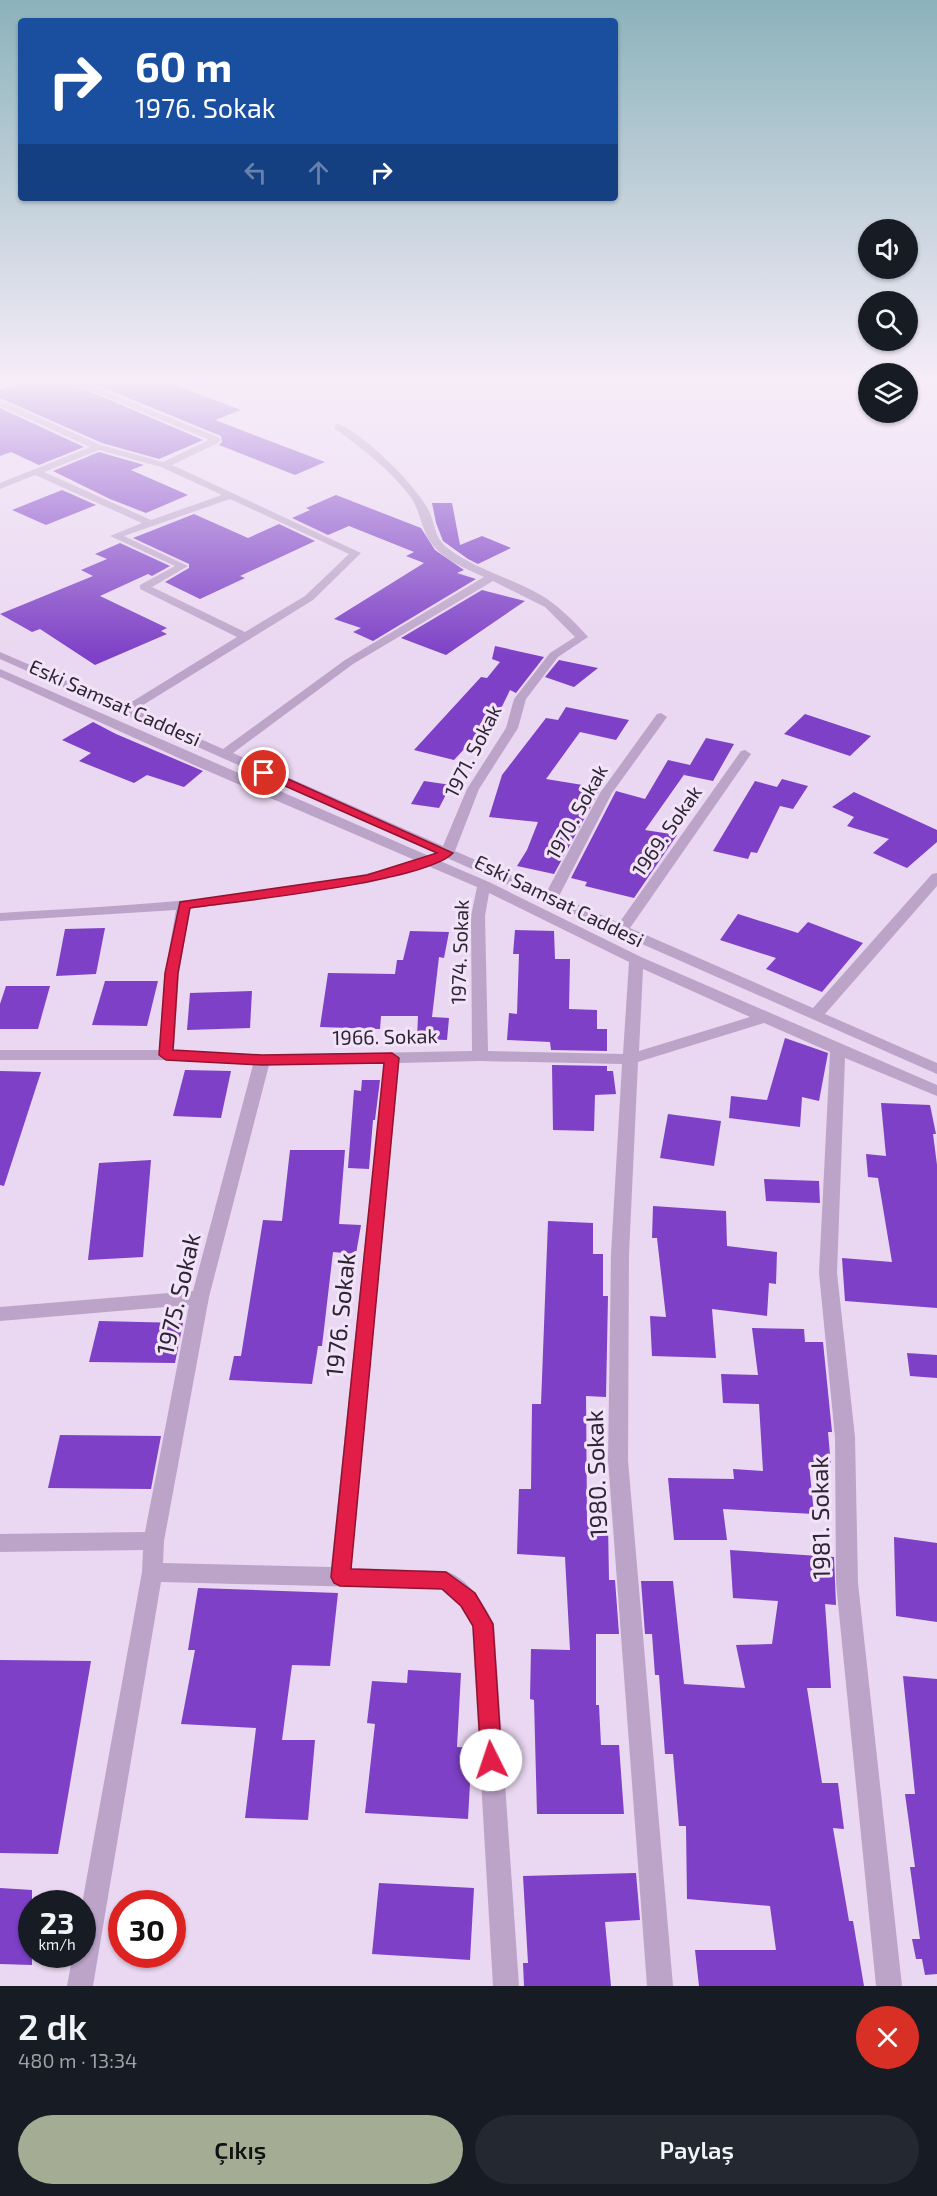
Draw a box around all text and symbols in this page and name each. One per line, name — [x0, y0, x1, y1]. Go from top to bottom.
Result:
text: 60 m — [135, 40, 232, 90]
icon: right — [36, 42, 114, 120]
text: 1976. Sokak — [135, 91, 275, 123]
icon: left — [239, 156, 272, 189]
icon: ahead — [302, 156, 335, 189]
icon: right — [365, 156, 398, 189]
map controls — [858, 219, 918, 423]
button: sound — [858, 219, 918, 279]
button: search — [858, 291, 918, 351]
button: layers — [858, 363, 918, 423]
street label: Eski Samsat Caddesi — [26, 653, 205, 751]
street label: 1971. Sokak — [439, 700, 506, 801]
pin — [238, 747, 289, 798]
icon: arrive — [247, 756, 280, 789]
street label: 1970. Sokak — [540, 760, 612, 863]
street label: 1969. Sokak — [626, 780, 706, 880]
street label: Eski Samsat Caddesi — [471, 849, 648, 951]
street label: 1974. Sokak — [445, 899, 473, 1005]
street label: 1966. Sokak — [332, 1023, 438, 1049]
street label: 1975. Sokak — [149, 1230, 206, 1357]
street label: 1976. Sokak — [319, 1251, 360, 1378]
street label: 1980. Sokak — [579, 1410, 612, 1538]
street label: 1981. Sokak — [804, 1456, 835, 1580]
position arrow — [459, 1728, 523, 1792]
speed limit sign: 30 — [108, 1890, 186, 1968]
text: 23 — [40, 1904, 74, 1940]
text: km/h — [38, 1935, 76, 1953]
text: 2 dk — [18, 2004, 87, 2047]
button: close — [856, 2006, 919, 2069]
text: 480 m · 13:34 — [18, 2048, 137, 2072]
button: Çıkış — [18, 2115, 463, 2184]
button: Paylaş — [475, 2115, 919, 2184]

